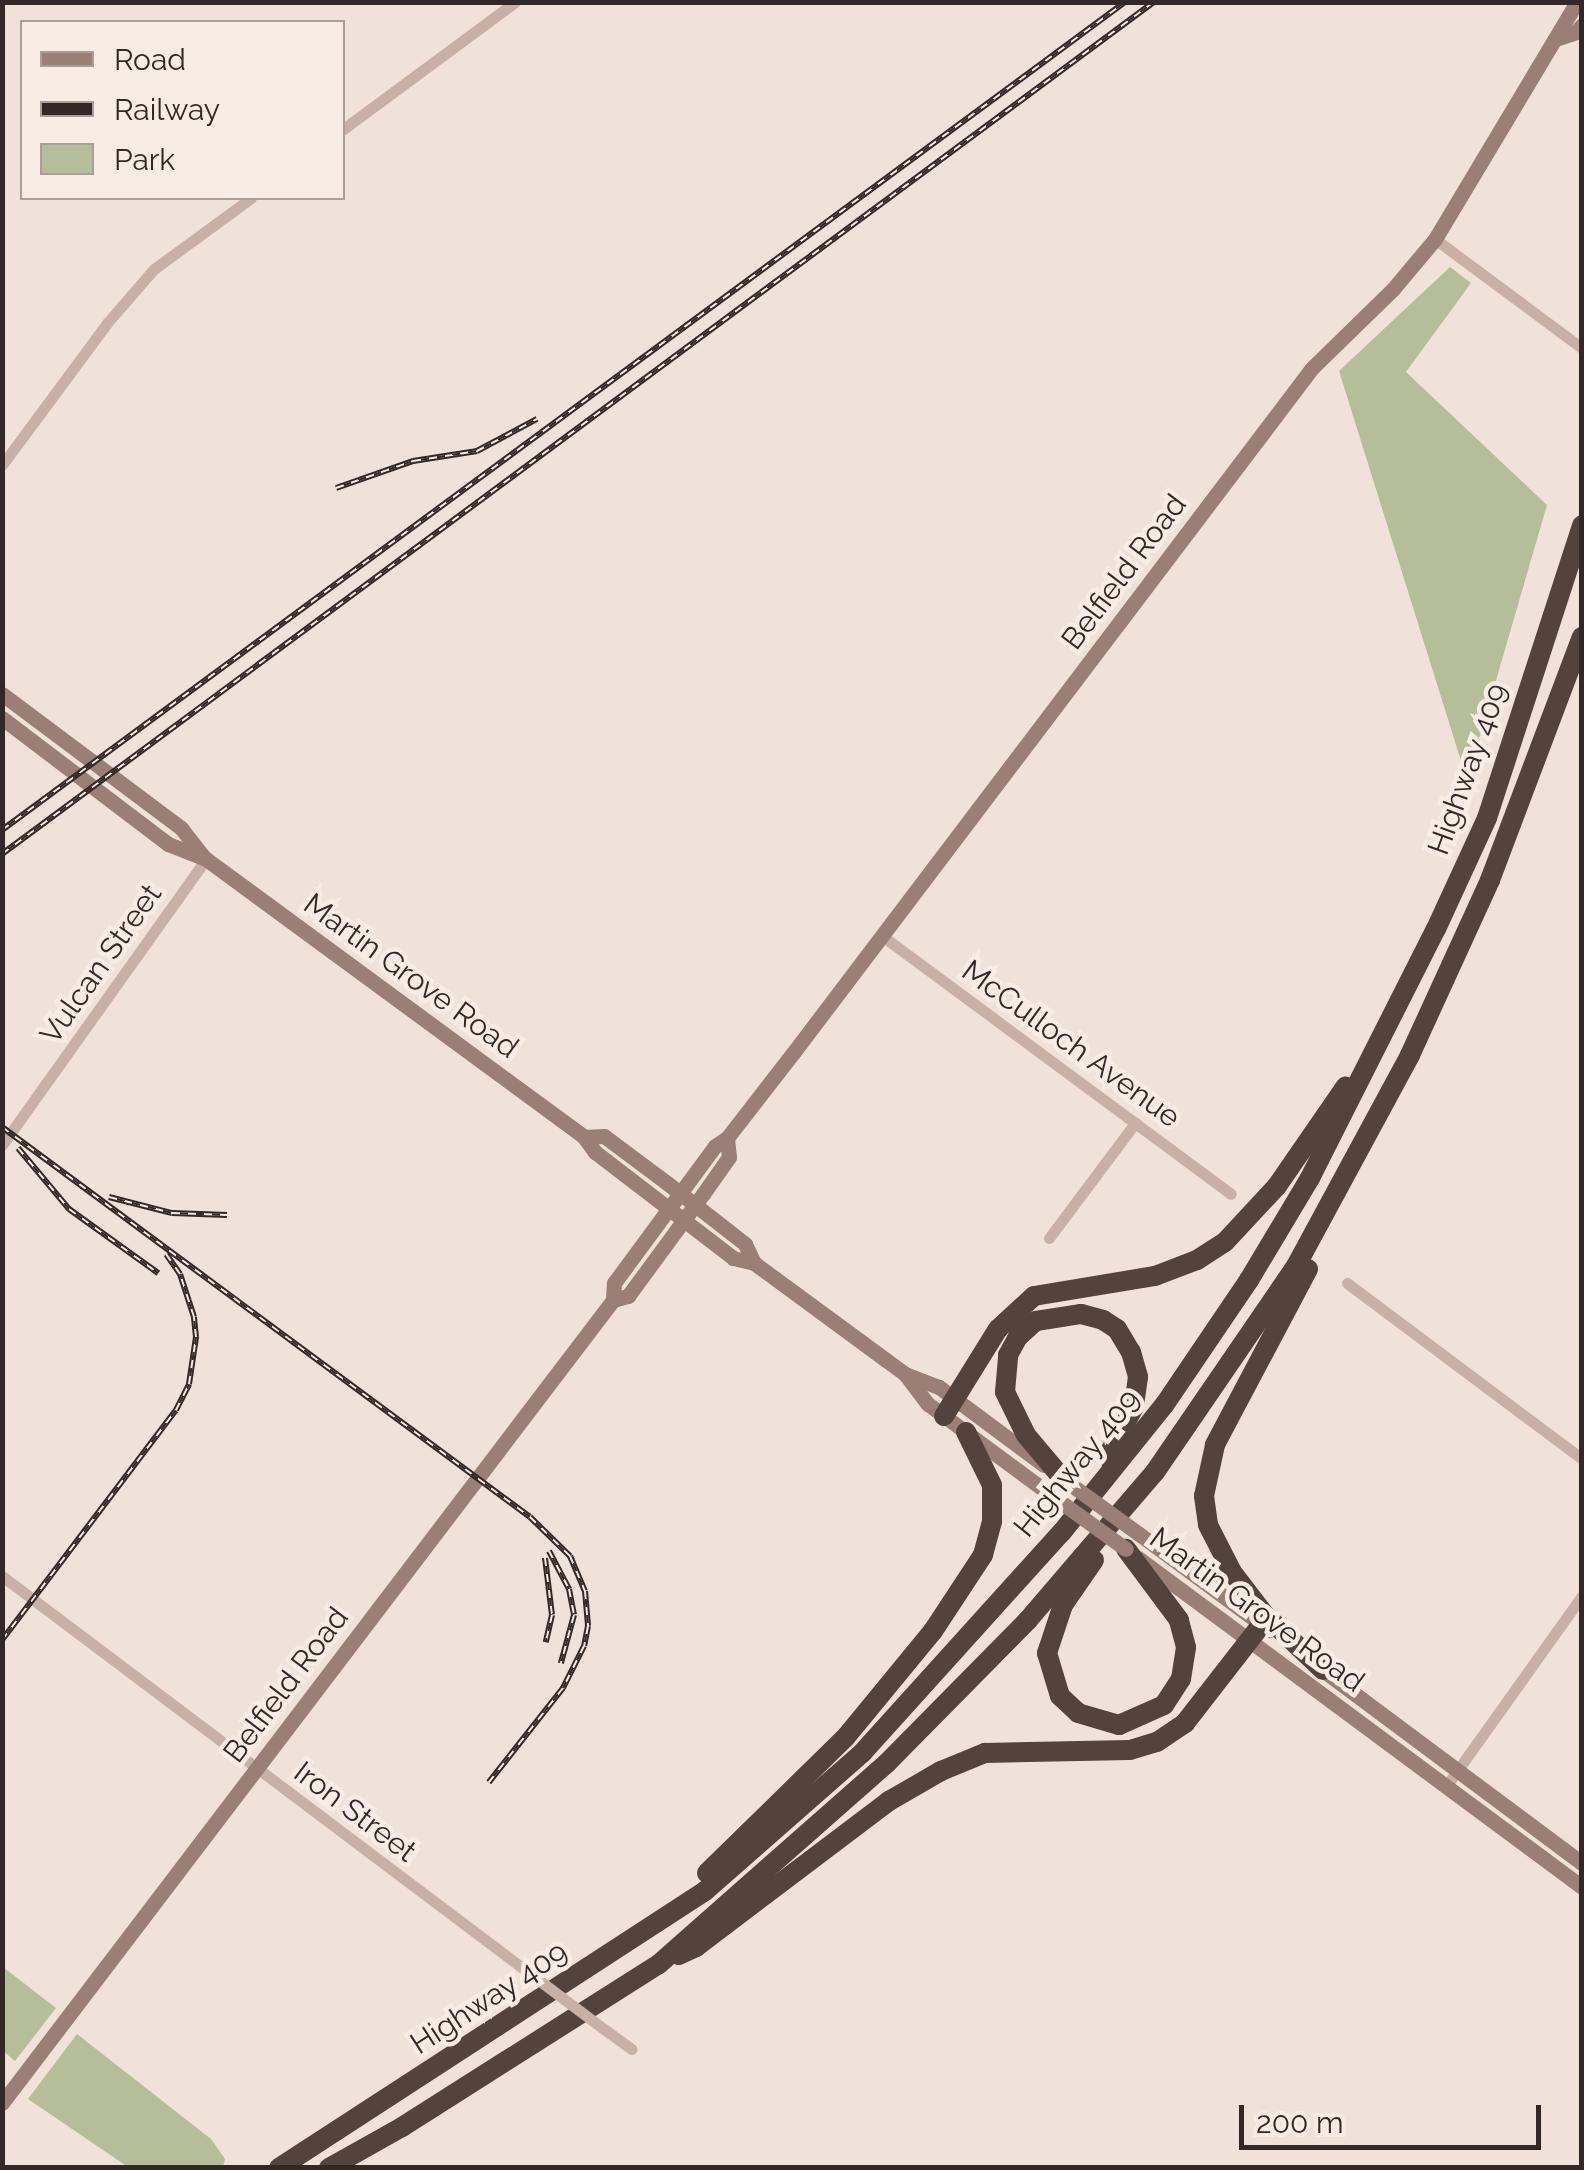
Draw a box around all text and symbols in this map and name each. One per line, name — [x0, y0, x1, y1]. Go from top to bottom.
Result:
legend — [20, 20, 345, 200]
text: Road — [114, 42, 186, 77]
text: Railway — [114, 92, 220, 127]
text: Park — [114, 142, 175, 177]
street label: Belfield Road — [1054, 487, 1194, 657]
street label: Highway 409 — [1420, 678, 1516, 860]
street label: Vulcan Street — [33, 877, 169, 1051]
street label: Martin Grove Road — [297, 886, 525, 1066]
street label: McCulloch Avenue — [954, 952, 1188, 1136]
street label: Highway 409 — [1006, 1382, 1148, 1544]
street label: Martin Grove Road — [1143, 1520, 1371, 1700]
street label: Belfield Road — [216, 1600, 356, 1770]
street label: Iron Street — [287, 1754, 423, 1870]
street label: Highway 409 — [404, 1934, 574, 2062]
scale bar — [1244, 2085, 1546, 2147]
text: 200 m — [1256, 2105, 1344, 2140]

